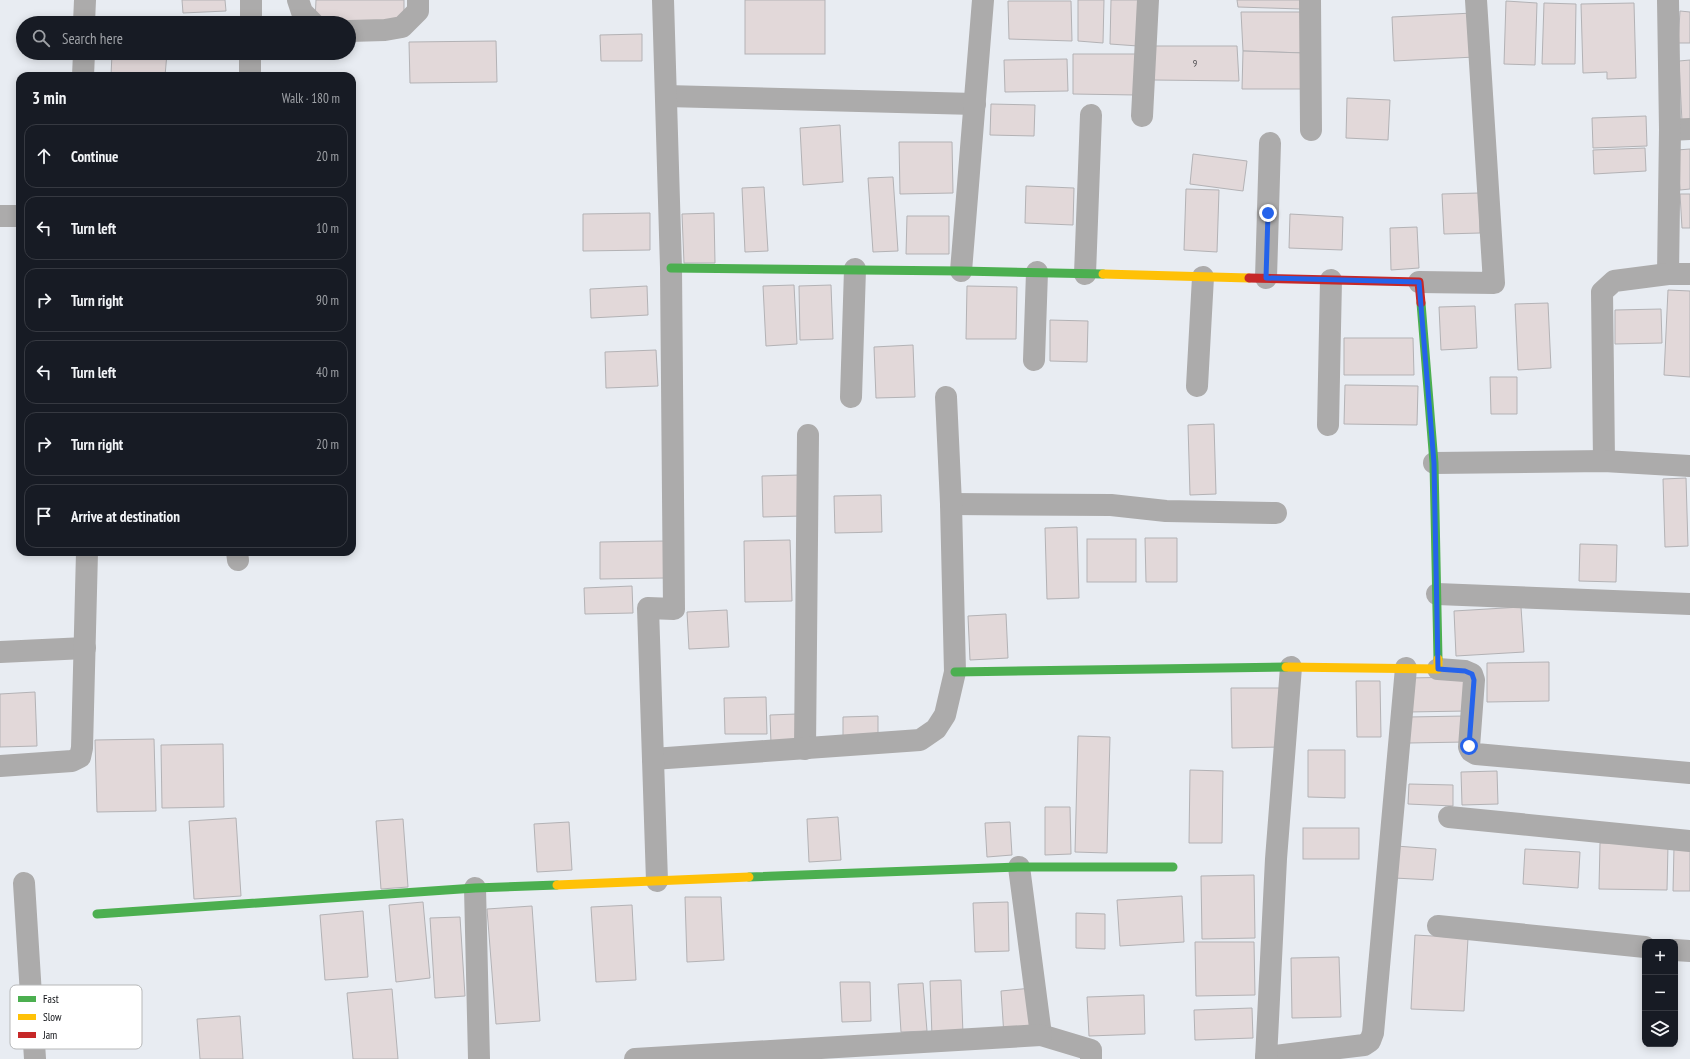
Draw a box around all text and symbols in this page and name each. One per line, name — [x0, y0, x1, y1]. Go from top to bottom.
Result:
search box — [16, 16, 356, 60]
icon: search — [30, 27, 52, 49]
text: Search here — [62, 29, 123, 48]
house number: 9 — [1193, 57, 1197, 70]
text: 3 min — [32, 87, 66, 109]
text: Walk · 180 m — [282, 90, 340, 107]
icon: ahead — [33, 145, 55, 167]
text: Continue — [71, 147, 118, 166]
text: 20 m — [316, 148, 339, 165]
route end — [1259, 204, 1277, 222]
icon: left — [33, 217, 55, 239]
text: Turn left — [71, 219, 116, 238]
text: 10 m — [316, 220, 339, 237]
icon: right — [33, 289, 55, 311]
text: Turn right — [71, 291, 123, 310]
text: 90 m — [316, 292, 339, 309]
icon: left — [33, 361, 55, 383]
text: Turn left — [71, 363, 116, 382]
text: 40 m — [316, 364, 339, 381]
icon: right — [33, 433, 55, 455]
text: Turn right — [71, 435, 123, 454]
text: 20 m — [316, 436, 339, 453]
icon: arrive — [33, 505, 55, 527]
text: Arrive at destination — [71, 507, 180, 526]
route start — [1460, 737, 1478, 755]
map controls — [1642, 939, 1678, 1047]
button: + — [1642, 939, 1678, 975]
button: − — [1642, 975, 1678, 1011]
legend — [10, 985, 142, 1049]
text: Fast — [43, 992, 59, 1006]
text: Slow — [43, 1010, 62, 1024]
button: layers — [1642, 1011, 1678, 1047]
text: Jam — [42, 1028, 57, 1042]

